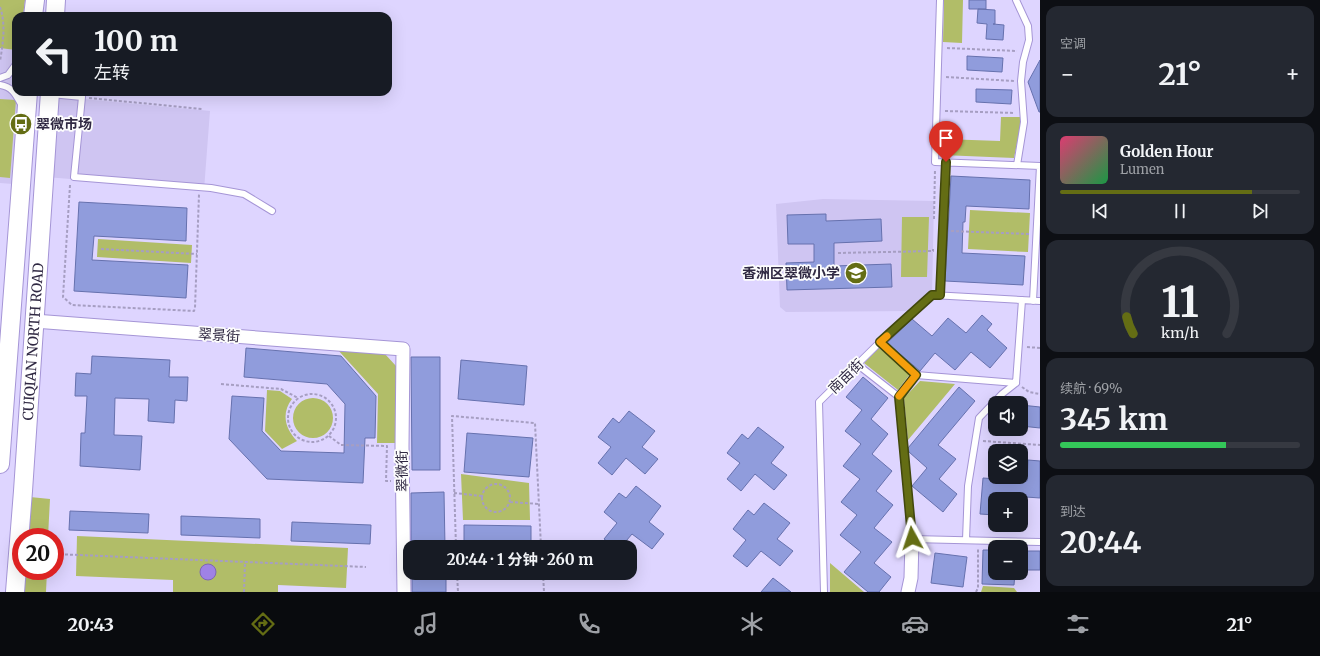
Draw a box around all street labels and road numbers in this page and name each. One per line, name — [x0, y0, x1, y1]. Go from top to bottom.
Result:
street label: CUIQIAN NORTH ROAD — [19, 262, 47, 421]
street label: 翠景街 — [197, 325, 241, 345]
street label: 南亩街 — [825, 355, 867, 397]
street label: 翠微街 — [393, 450, 411, 492]

